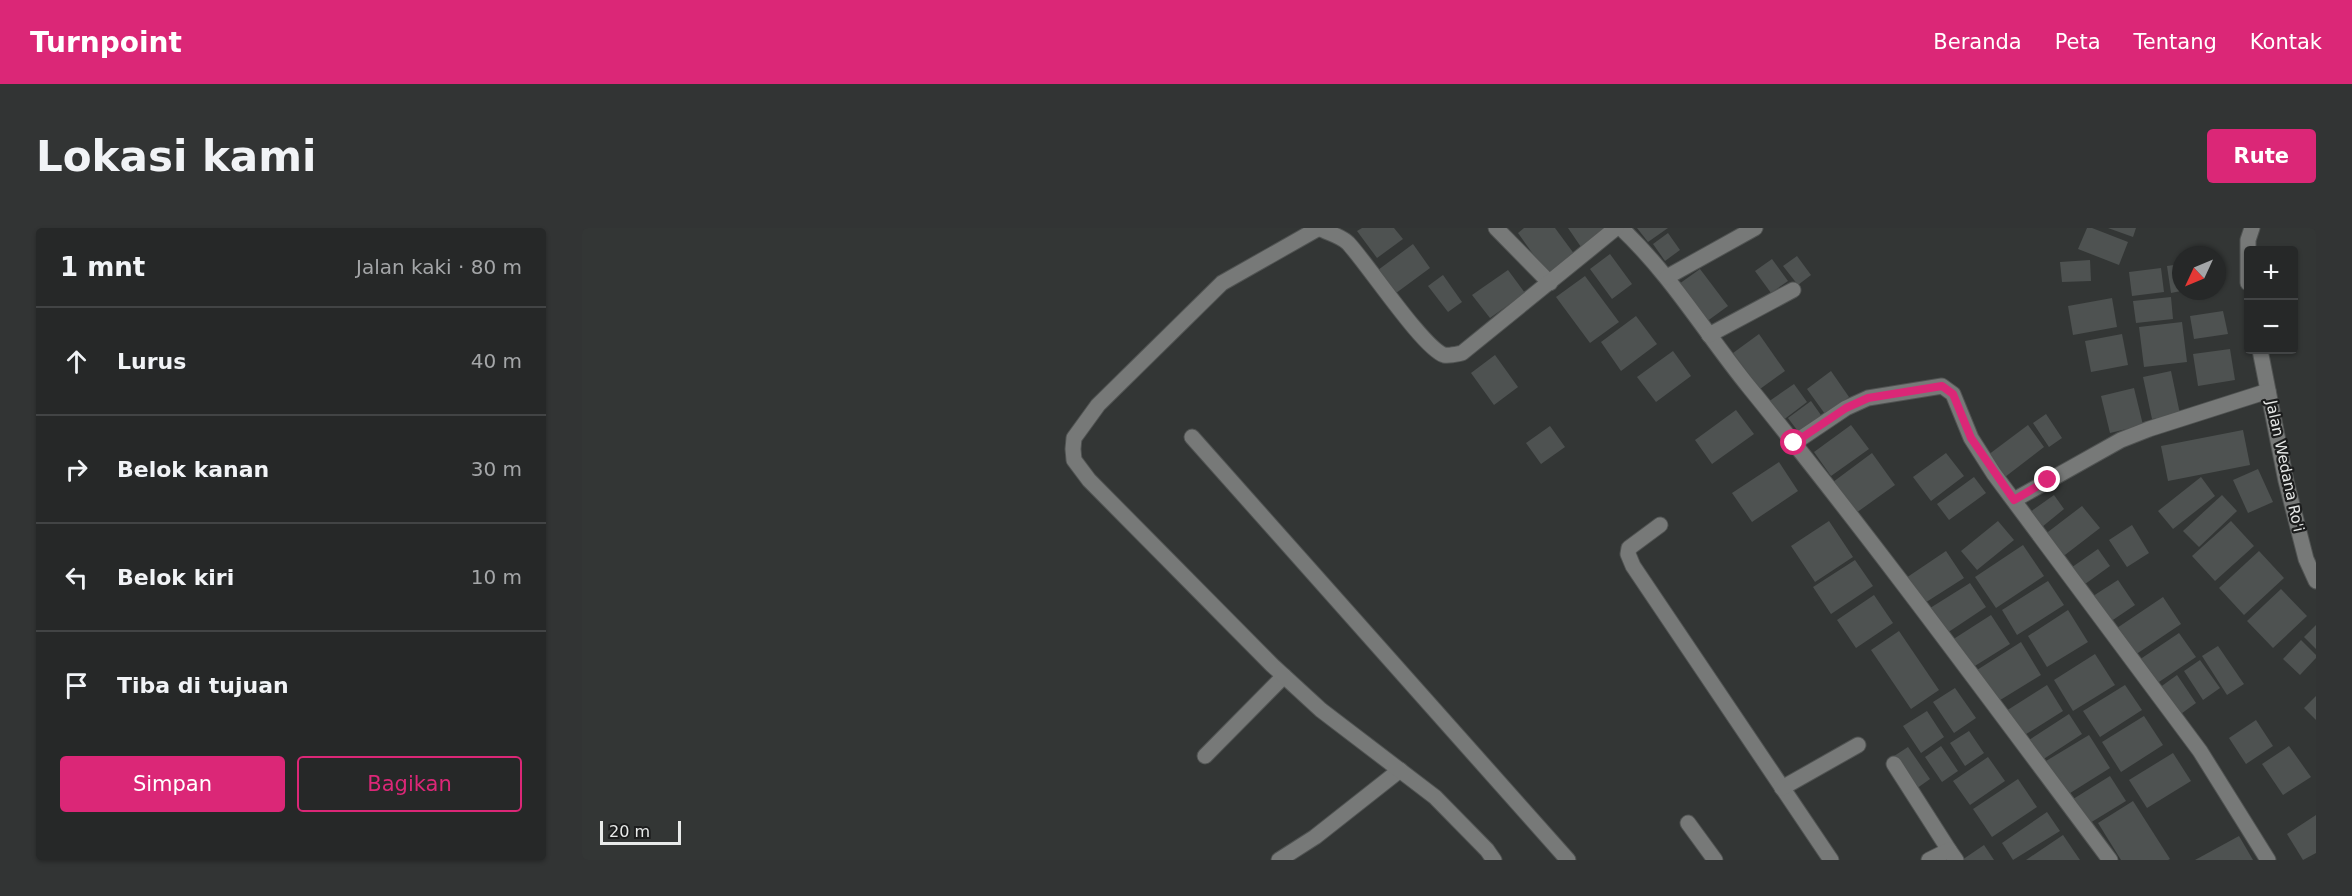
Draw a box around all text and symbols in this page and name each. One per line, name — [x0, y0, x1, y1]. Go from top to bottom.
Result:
text: Turnpoint — [30, 26, 182, 59]
text: Beranda — [1933, 30, 2022, 54]
text: Peta — [2055, 30, 2101, 54]
text: Tentang — [2134, 30, 2217, 54]
text: Kontak — [2250, 30, 2322, 54]
button: Rute — [2207, 129, 2316, 183]
text: Lokasi kami — [36, 132, 316, 181]
north arrow — [2172, 246, 2226, 300]
map controls — [2244, 246, 2298, 354]
button: + — [2244, 246, 2298, 300]
text: 1 mnt — [60, 252, 145, 282]
text: Jalan kaki · 80 m — [356, 255, 522, 279]
button: − — [2244, 300, 2298, 354]
icon: ahead — [60, 345, 93, 378]
text: Lurus — [117, 349, 186, 374]
text: 40 m — [471, 349, 522, 373]
street label: Jalan Wedana Ro'i — [2262, 398, 2308, 533]
route start — [1780, 429, 1806, 455]
icon: right — [60, 453, 93, 486]
text: Belok kanan — [117, 457, 269, 482]
text: 30 m — [471, 457, 522, 481]
route end — [2034, 466, 2060, 492]
icon: left — [60, 561, 93, 594]
text: Belok kiri — [117, 565, 234, 590]
text: 10 m — [471, 565, 522, 589]
icon: arrive — [60, 669, 93, 702]
text: Tiba di tujuan — [117, 673, 289, 698]
button: Simpan — [60, 756, 285, 812]
button: Bagikan — [297, 756, 522, 812]
scale bar — [600, 818, 681, 846]
text: 20 m — [609, 822, 650, 841]

